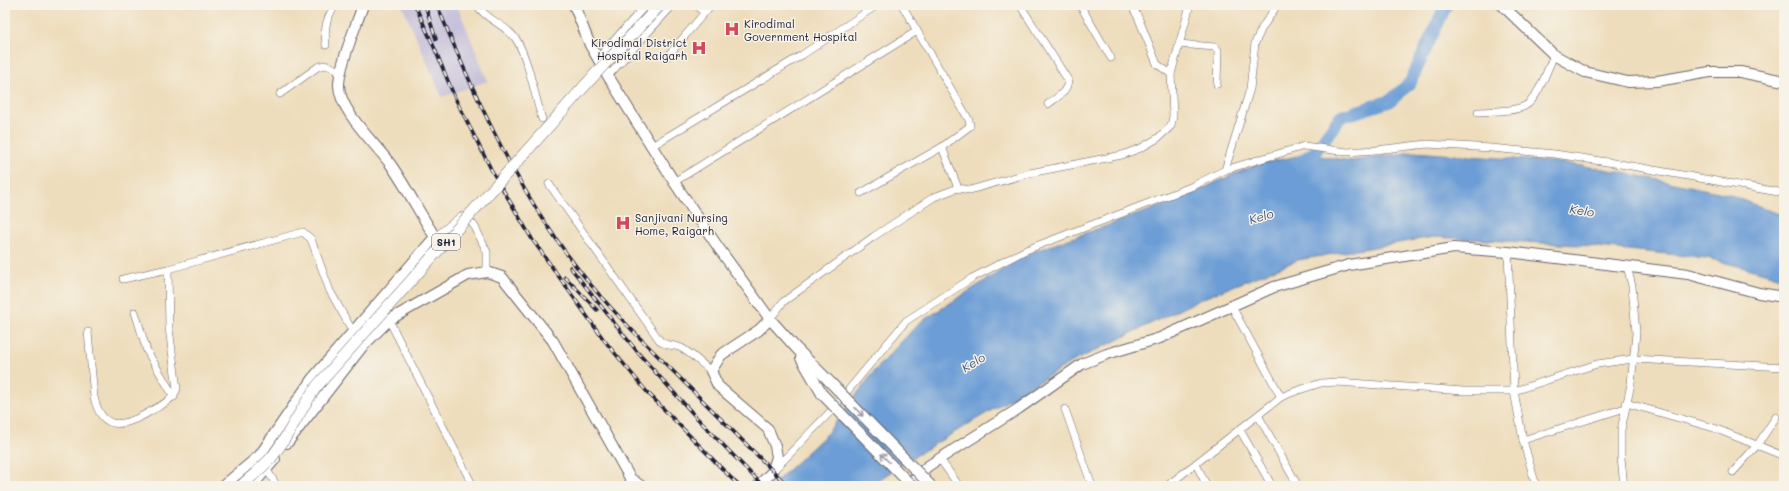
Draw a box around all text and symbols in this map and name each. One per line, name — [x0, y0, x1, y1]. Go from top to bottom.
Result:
place label: Kirodimal Government Hospital — [744, 16, 857, 44]
hospital icon: Kirodimal Government Hospital — [723, 20, 741, 38]
place label: Kirodimal District Hospital Raigarh — [591, 35, 687, 63]
hospital icon: Kirodimal District Hospital Raigarh — [690, 39, 708, 57]
water label: Kelo — [1568, 200, 1596, 220]
water label: Kelo — [1247, 205, 1275, 227]
place label: Sanjivani Nursing Home, Raigarh — [635, 210, 728, 238]
hospital icon: Sanjivani Nursing Home, Raigarh — [614, 214, 632, 232]
road number: SH1 — [432, 234, 460, 250]
water label: Kelo — [958, 349, 988, 375]
one-way arrow — [854, 407, 864, 417]
one-way arrow — [880, 453, 890, 463]

